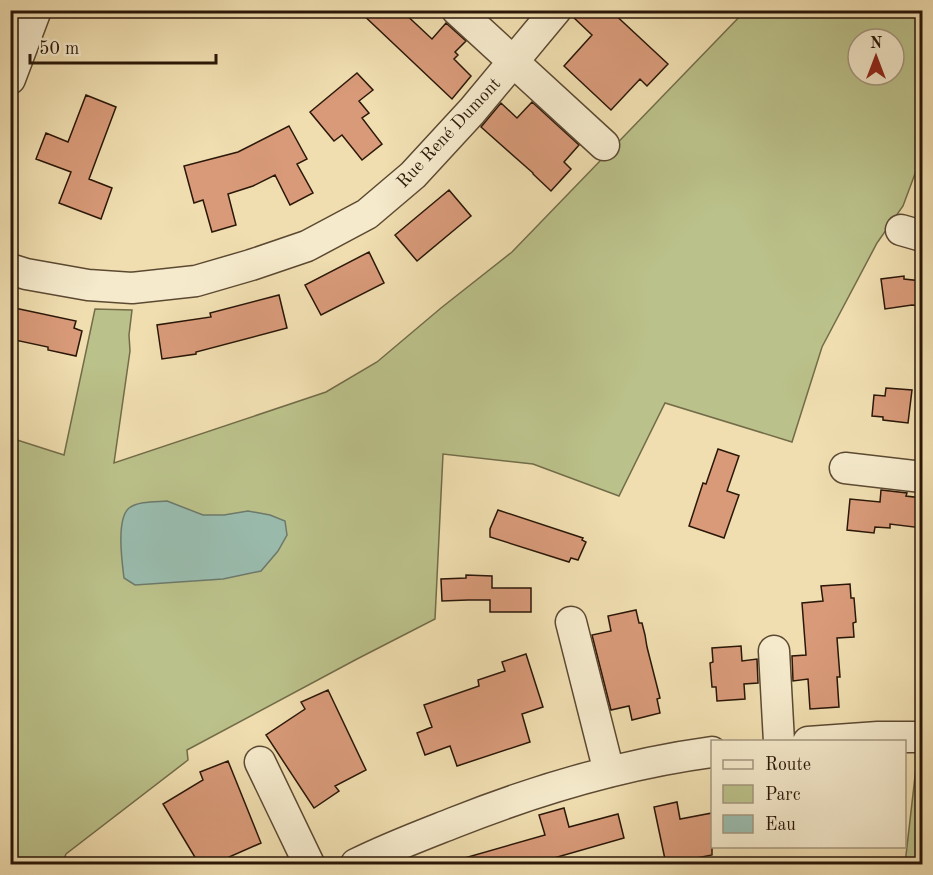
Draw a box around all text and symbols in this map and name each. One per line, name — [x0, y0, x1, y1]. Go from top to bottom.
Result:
scale bar — [30, 27, 216, 65]
north arrow — [846, 27, 906, 87]
text: N — [870, 36, 883, 52]
text: 50 m — [39, 40, 79, 58]
street label: Rue René Dumont — [394, 75, 504, 191]
legend — [711, 740, 906, 848]
text: Route — [765, 756, 811, 774]
text: Parc — [765, 786, 801, 804]
text: Eau — [765, 816, 796, 834]

